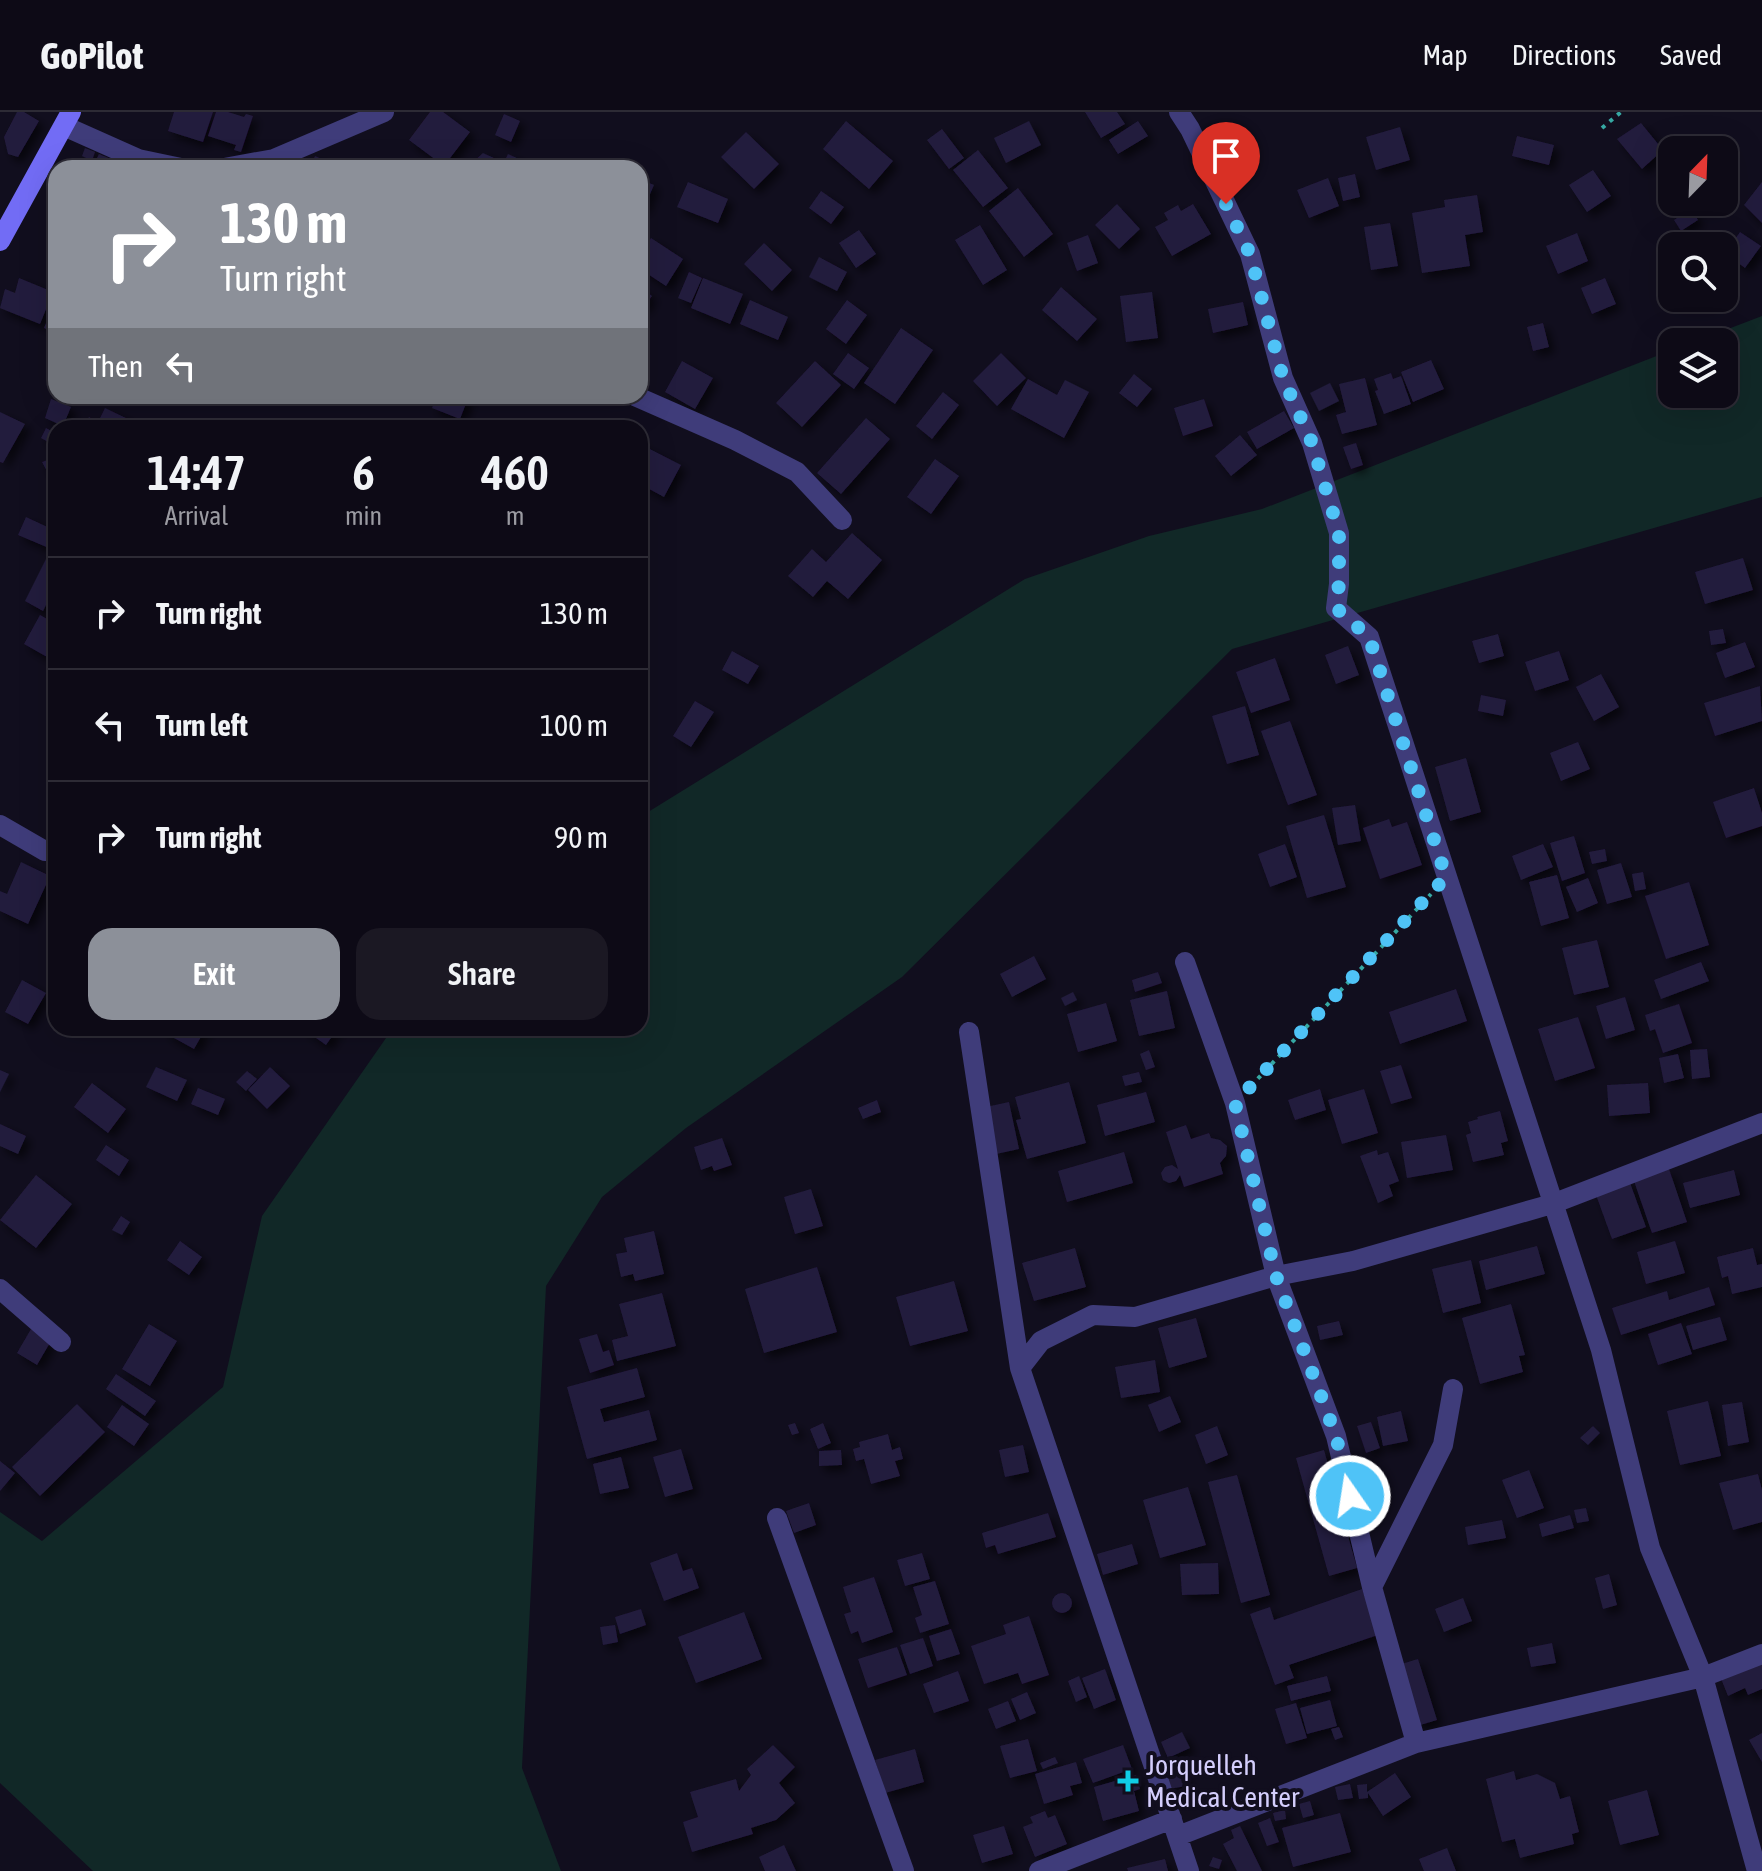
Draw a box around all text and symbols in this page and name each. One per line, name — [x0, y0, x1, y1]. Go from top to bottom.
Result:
text: GoPilot — [40, 34, 143, 77]
text: Map — [1423, 39, 1468, 71]
text: Directions — [1512, 39, 1616, 71]
text: Saved — [1660, 39, 1722, 71]
pin — [1192, 122, 1260, 204]
icon: arrive — [1204, 134, 1248, 178]
north arrow — [1658, 136, 1738, 216]
map controls — [1658, 136, 1738, 408]
text: 130 m — [220, 191, 347, 255]
icon: right — [88, 192, 192, 296]
button: search — [1658, 232, 1738, 312]
text: Turn right — [220, 257, 347, 299]
button: layers — [1658, 328, 1738, 408]
icon: left — [159, 344, 203, 388]
text: Then — [88, 349, 143, 383]
text: 14:47 — [147, 445, 246, 500]
text: 6 — [352, 445, 375, 500]
text: 460 — [481, 445, 549, 500]
text: Arrival — [165, 501, 228, 531]
text: min — [345, 501, 382, 531]
text: m — [506, 501, 524, 531]
icon: right — [88, 591, 132, 635]
text: Turn right — [156, 596, 262, 630]
text: 130 m — [540, 596, 608, 630]
icon: left — [88, 703, 132, 747]
text: Turn left — [156, 708, 248, 742]
text: 100 m — [540, 708, 608, 742]
icon: right — [88, 815, 132, 859]
text: Turn right — [156, 820, 262, 854]
text: 90 m — [554, 820, 608, 854]
button: Exit — [88, 928, 340, 1020]
button: Share — [356, 928, 608, 1020]
position arrow — [1308, 1454, 1392, 1538]
place label: Jorquelleh Medical Center — [1146, 1749, 1300, 1813]
marker: Jorquelleh Medical Center — [1117, 1770, 1139, 1792]

